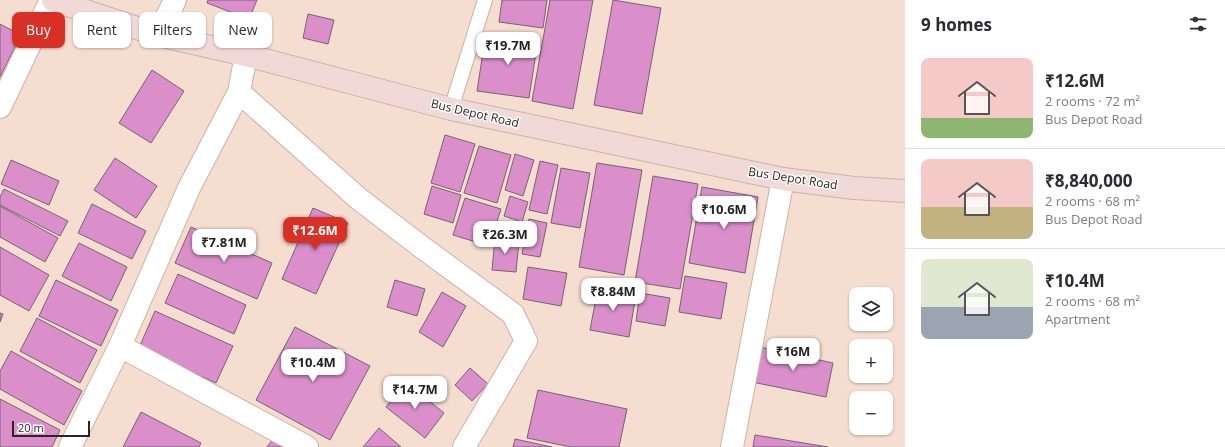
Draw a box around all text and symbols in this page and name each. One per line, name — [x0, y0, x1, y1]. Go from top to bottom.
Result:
chip: Buy — [12, 12, 65, 48]
chip: Rent — [73, 12, 131, 48]
chip: Filters — [139, 12, 206, 48]
chip: New — [214, 12, 272, 48]
text: 9 homes — [921, 13, 992, 36]
icon: filters — [1187, 13, 1209, 35]
pin: ₹19.7M — [475, 32, 541, 66]
text: ₹19.7M — [485, 36, 531, 54]
text: ₹12.6M — [1045, 69, 1105, 92]
icon: home — [953, 74, 1001, 122]
text: 2 rooms · 72 m² — [1045, 92, 1140, 110]
street label: Bus Depot Road — [429, 95, 521, 131]
text: Bus Depot Road — [1045, 110, 1142, 128]
street label: Bus Depot Road — [747, 163, 839, 193]
text: ₹8,840,000 — [1045, 169, 1132, 192]
icon: home — [953, 175, 1001, 223]
text: 2 rooms · 68 m² — [1045, 192, 1140, 210]
pin: ₹10.6M — [691, 196, 757, 230]
text: ₹10.6M — [701, 200, 747, 218]
text: Bus Depot Road — [1045, 210, 1142, 228]
pin: ₹12.6M — [282, 217, 348, 251]
text: ₹12.6M — [292, 221, 338, 239]
pin: ₹26.3M — [472, 221, 538, 255]
text: ₹26.3M — [482, 225, 528, 243]
pin: ₹7.81M — [191, 229, 257, 263]
text: ₹7.81M — [201, 233, 247, 251]
text: ₹10.4M — [1045, 269, 1105, 292]
icon: home — [953, 275, 1001, 323]
pin: ₹8.84M — [580, 278, 646, 312]
text: ₹8.84M — [590, 282, 636, 300]
map controls — [849, 287, 893, 435]
button: layers — [849, 287, 893, 331]
text: 2 rooms · 68 m² — [1045, 292, 1140, 310]
text: Apartment — [1045, 310, 1110, 328]
pin: ₹16M — [769, 338, 817, 372]
button: + — [849, 339, 893, 383]
text: ₹16M — [776, 342, 810, 360]
pin: ₹10.4M — [280, 349, 346, 383]
text: ₹10.4M — [290, 353, 336, 371]
pin: ₹14.7M — [382, 376, 448, 410]
text: ₹14.7M — [392, 380, 438, 398]
button: − — [849, 391, 893, 435]
scale bar — [12, 419, 90, 438]
text: 20 m — [18, 420, 44, 435]

